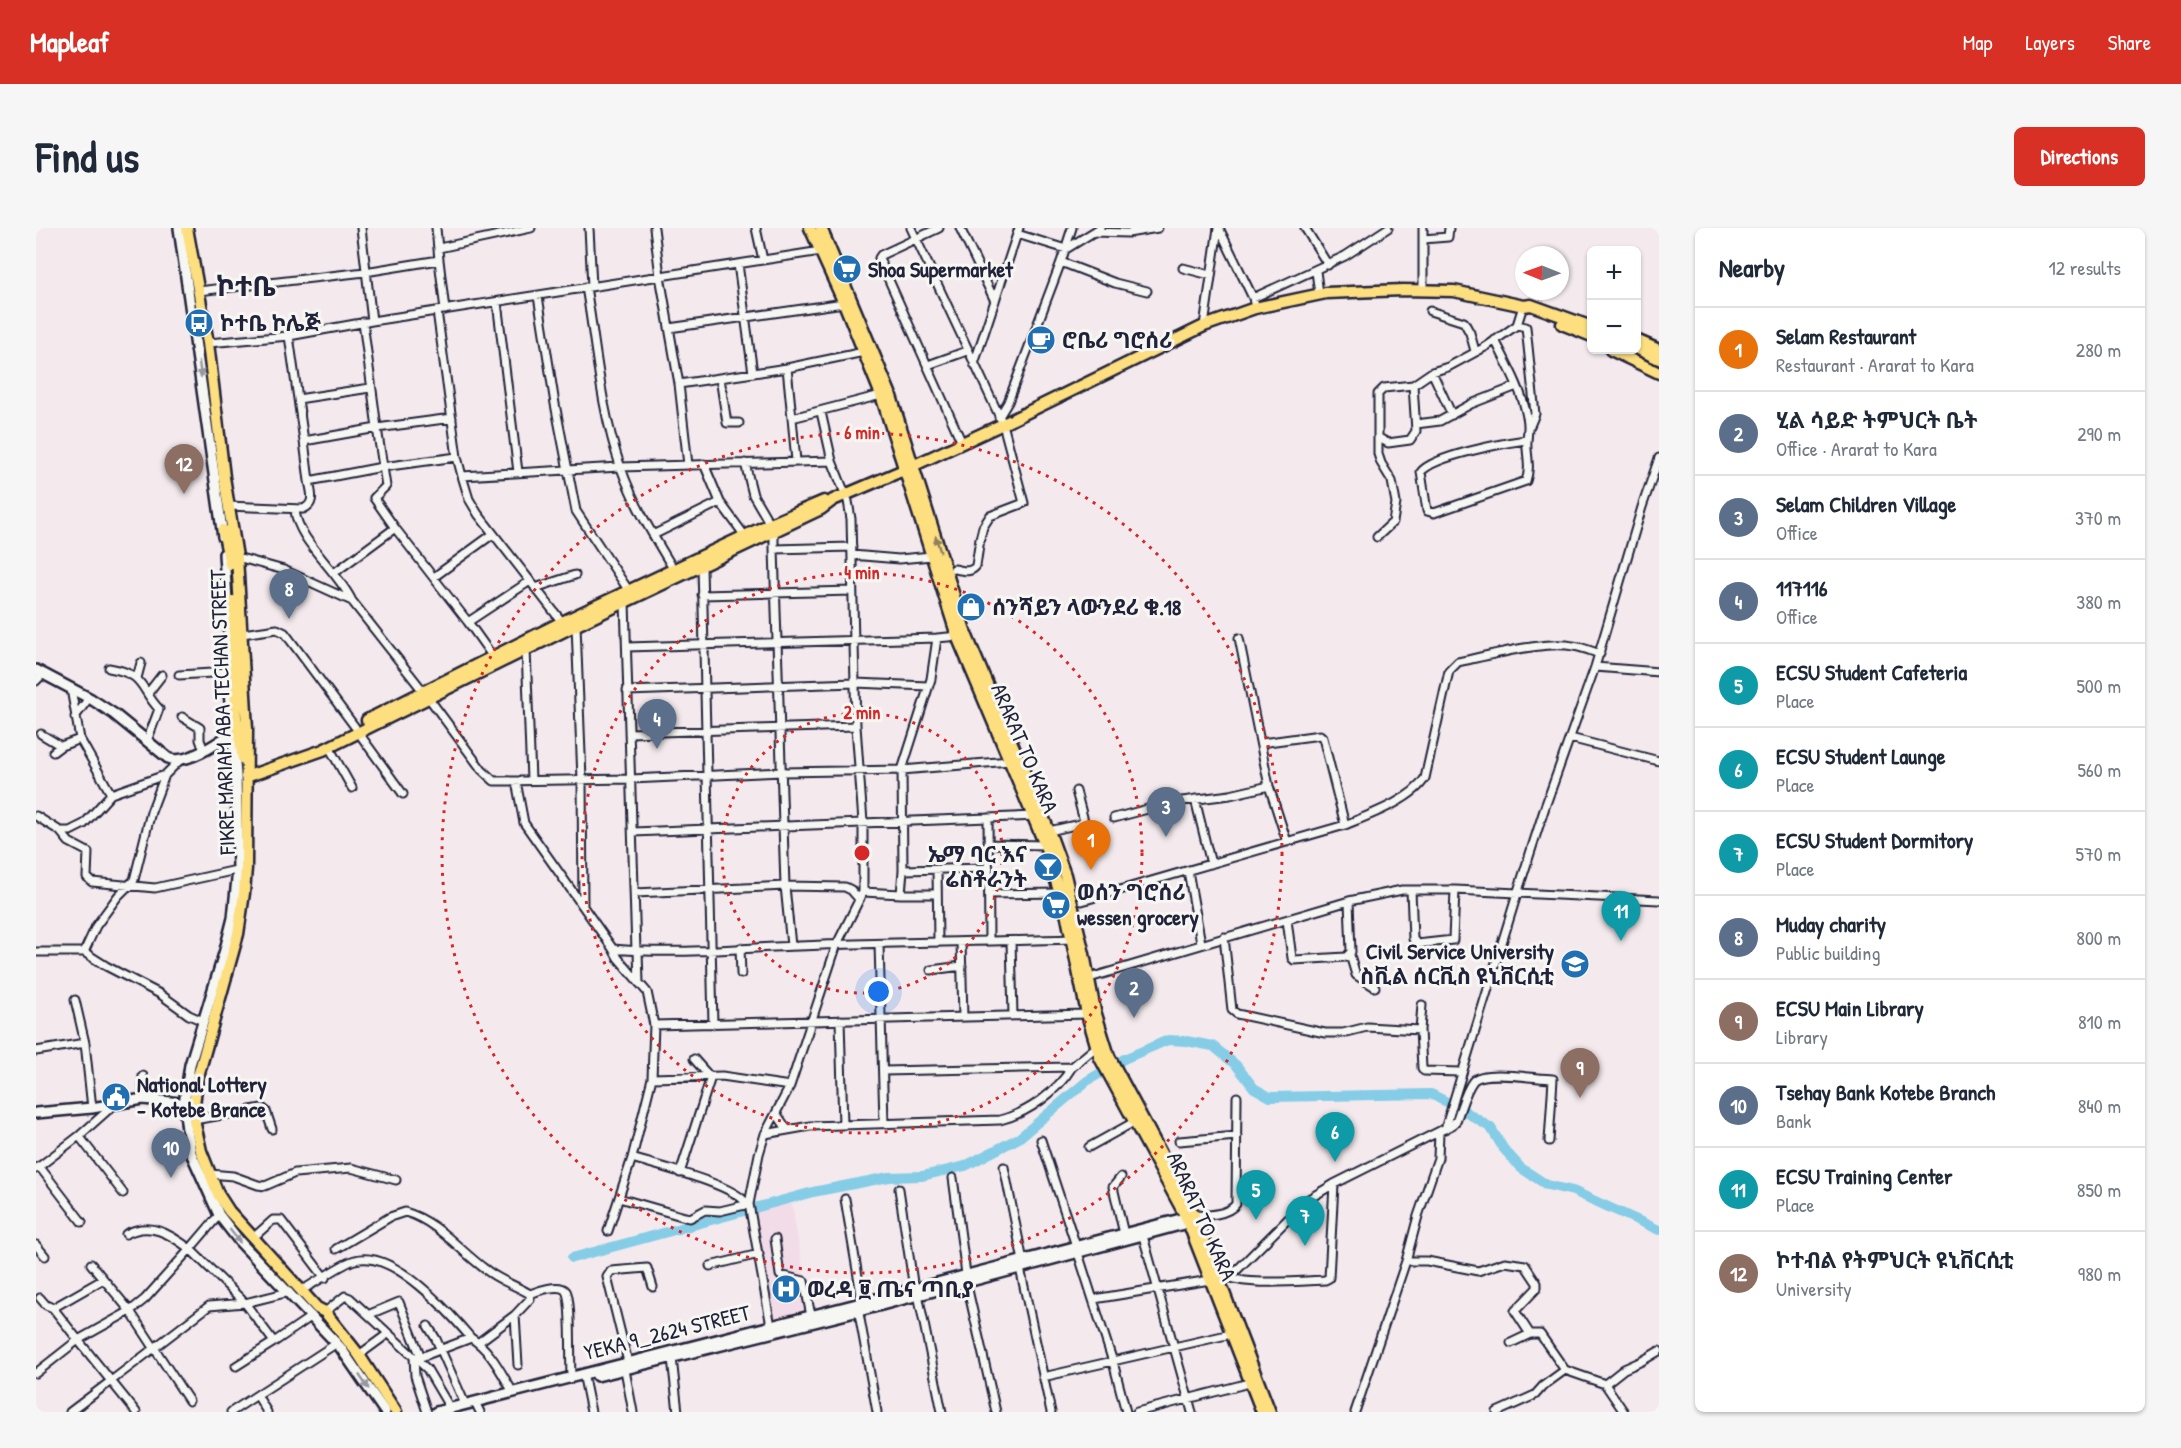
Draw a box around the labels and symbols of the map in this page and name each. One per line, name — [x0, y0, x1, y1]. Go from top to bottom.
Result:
north arrow — [1515, 246, 1569, 300]
supermarket icon: Shoa Supermarket — [831, 253, 863, 285]
place label: Shoa Supermarket — [868, 254, 1014, 285]
district label: ኮተቤ — [216, 267, 276, 305]
bus stop icon: ኮተቤ ኮሌጅ — [183, 307, 215, 339]
place label: ኮተቤ ኮሌጅ — [220, 308, 321, 338]
cafe icon: ሮቤሪ ግሮሰሪ — [1025, 324, 1057, 356]
place label: ሮቤሪ ግሮሰሪ — [1062, 325, 1172, 355]
one-way arrow — [195, 360, 204, 379]
text: 6 min — [844, 420, 880, 445]
pin: 12 — [164, 444, 204, 494]
one-way arrow — [933, 535, 942, 553]
text: 4 min — [844, 560, 880, 585]
street label: FIKRE MARIAM ABA TECHAN STREET — [202, 568, 242, 856]
pin: 8 — [270, 570, 308, 619]
shop icon: ሰንሻይን ላውንደሪ ቁ.18 — [955, 591, 987, 623]
place label: ሰንሻይን ላውንደሪ ቁ.18 — [992, 592, 1182, 622]
street label: ARARAT TO KARA — [984, 679, 1066, 818]
pin: 4 — [638, 700, 676, 749]
text: 2 min — [844, 700, 880, 725]
pin: 3 — [1146, 788, 1186, 837]
pin: 1 — [1072, 820, 1110, 870]
place label: ኤማ ባር እና ሬስቶራንት — [928, 839, 1028, 894]
centre of rings — [852, 843, 872, 863]
bar icon: ኤማ ባር እና ሬስቶራንት — [1032, 851, 1064, 883]
place label: ወሰን ግሮሰሪ wessen grocery — [1077, 877, 1200, 933]
supermarket icon: ወሰን ግሮሰሪ wessen grocery — [1040, 889, 1072, 921]
pin: 11 — [1602, 892, 1640, 941]
place label: Civil Service University ስቪል ሰርቪስ ዩኒቨርሲቲ — [1360, 936, 1555, 991]
school or university icon: Civil Service University ስቪል ሰርቪስ ዩኒቨርሲቲ — [1559, 948, 1591, 980]
pin: 2 — [1114, 968, 1154, 1018]
your location — [864, 977, 893, 1006]
pin: 9 — [1560, 1048, 1600, 1098]
place label: National Lottery - Kotebe Brance — [137, 1069, 268, 1124]
public building icon: National Lottery - Kotebe Brance — [100, 1081, 132, 1113]
pin: 6 — [1316, 1112, 1354, 1162]
pin: 10 — [152, 1128, 190, 1178]
street label: ARARAT TO KARA — [1160, 1147, 1244, 1285]
pin: 5 — [1236, 1170, 1276, 1220]
pin: 7 — [1286, 1196, 1324, 1246]
one-way arrow — [229, 1228, 241, 1243]
hospital icon: ወረዳ ፱ ጤና ጣቢያ — [770, 1273, 802, 1305]
place label: ወረዳ ፱ ጤና ጣቢያ — [807, 1274, 974, 1304]
street label: YEKA 9_2624 STREET — [581, 1297, 754, 1367]
one-way arrow — [358, 1373, 370, 1389]

